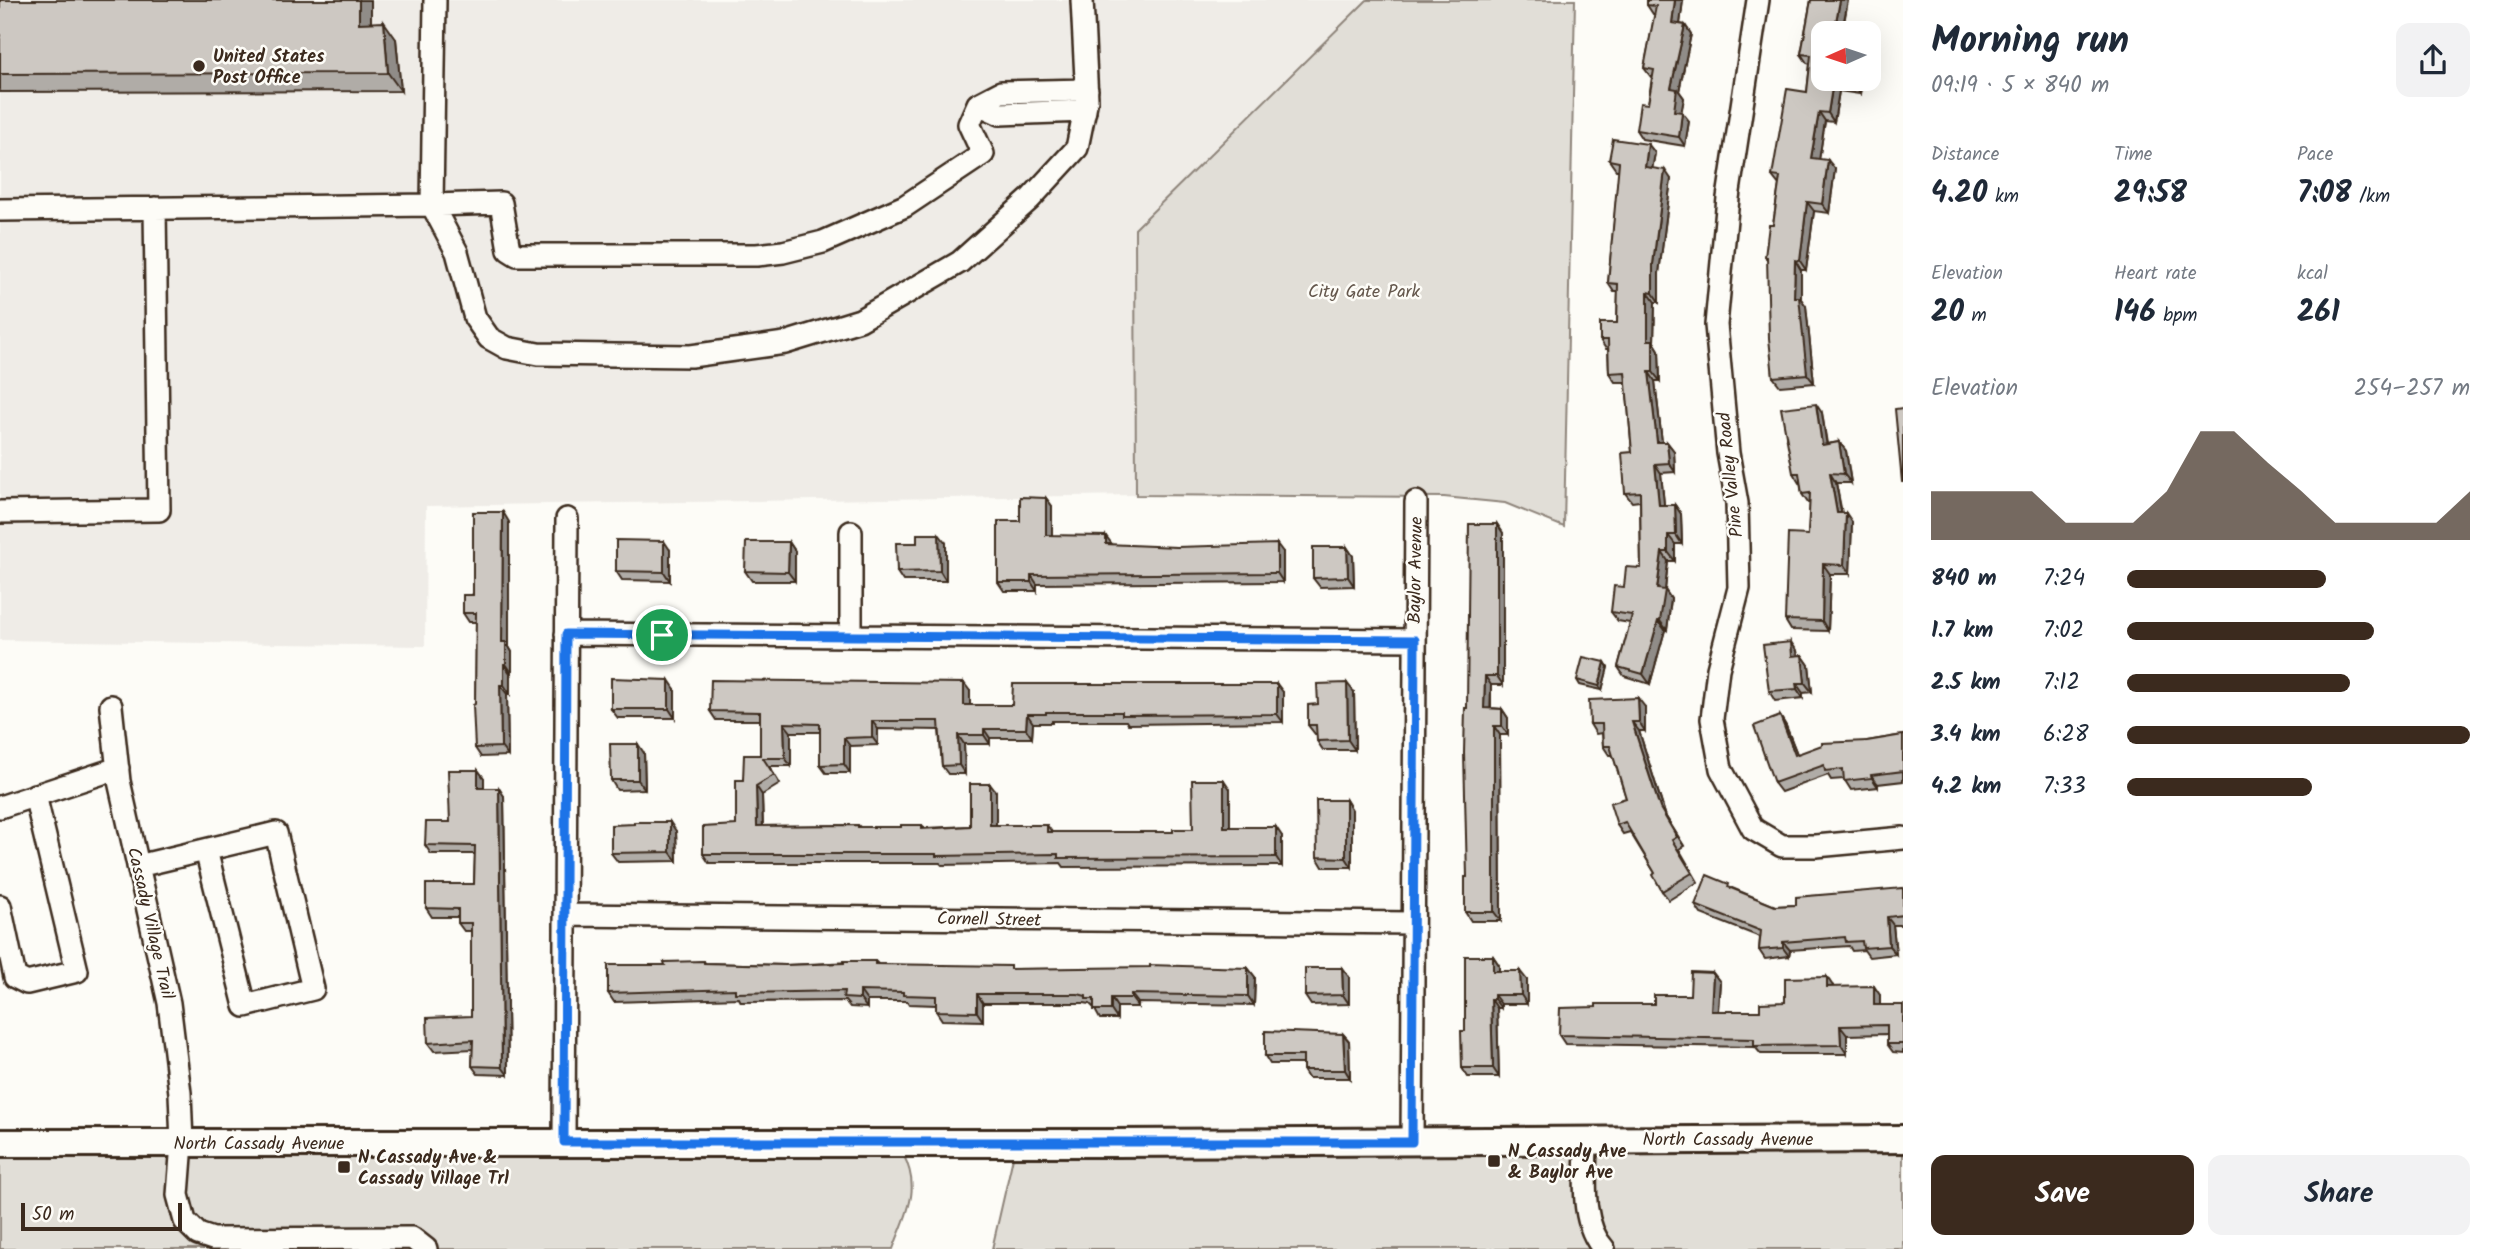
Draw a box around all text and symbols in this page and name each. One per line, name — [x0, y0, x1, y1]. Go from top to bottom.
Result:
text: Morning run — [1931, 12, 2129, 72]
north arrow — [1811, 21, 1881, 91]
map controls — [1811, 21, 1881, 91]
button: share — [2396, 23, 2470, 97]
place label: United States Post Office — [213, 43, 325, 93]
marker: United States Post Office — [191, 58, 207, 74]
text: 09:19 · 5 × 840 m — [1931, 68, 2109, 104]
text: Distance — [1931, 140, 1999, 170]
text: Time — [2114, 140, 2152, 170]
text: Pace — [2297, 140, 2333, 170]
text: 4.20 — [1931, 170, 1987, 218]
text: 29:58 — [2114, 170, 2187, 218]
text: 7:08 — [2297, 170, 2352, 218]
text: km — [1987, 182, 2019, 212]
text: /km — [2352, 182, 2390, 212]
text: Elevation — [1931, 259, 2003, 289]
text: Heart rate — [2114, 259, 2197, 289]
text: kcal — [2297, 259, 2328, 289]
park label: City Gate Park — [1308, 278, 1421, 307]
text: 20 — [1931, 289, 1964, 337]
text: 146 — [2114, 289, 2156, 337]
text: 261 — [2297, 289, 2340, 337]
text: m — [1964, 301, 1987, 331]
text: bpm — [2156, 301, 2197, 331]
text: Elevation — [1931, 371, 2018, 407]
text: 254–257 m — [2354, 371, 2470, 407]
street label: Pine Valley Road — [1710, 410, 1752, 539]
street label: Baylor Avenue — [1401, 516, 1432, 624]
text: 840 m — [1931, 561, 1997, 597]
text: 7:24 — [2043, 561, 2085, 597]
pin — [632, 605, 692, 665]
text: 1.7 km — [1931, 613, 1993, 649]
text: 7:02 — [2043, 613, 2084, 649]
icon: arrive — [643, 616, 681, 654]
text: 2.5 km — [1931, 665, 2001, 701]
text: 7:12 — [2043, 665, 2080, 701]
text: 3.4 km — [1931, 717, 2001, 753]
text: 6:28 — [2043, 717, 2089, 753]
text: 4.2 km — [1931, 769, 2001, 805]
text: 7:33 — [2043, 769, 2086, 805]
street label: Cassady Village Trail — [118, 844, 181, 1003]
street label: Cornell Street — [937, 905, 1042, 936]
street label: North Cassady Avenue — [1643, 1126, 1813, 1155]
street label: North Cassady Avenue — [174, 1130, 344, 1159]
place label: N Cassady Ave & Baylor Ave — [1508, 1138, 1626, 1188]
place label: N Cassady Ave & Cassady Village Trl — [358, 1144, 509, 1194]
marker: N Cassady Ave & Baylor Ave — [1486, 1153, 1502, 1169]
button: Save — [1931, 1155, 2194, 1235]
button: Share — [2208, 1155, 2470, 1235]
marker: N Cassady Ave & Cassady Village Trl — [336, 1159, 352, 1175]
scale bar — [21, 1200, 182, 1232]
text: 50 m — [32, 1200, 74, 1230]

